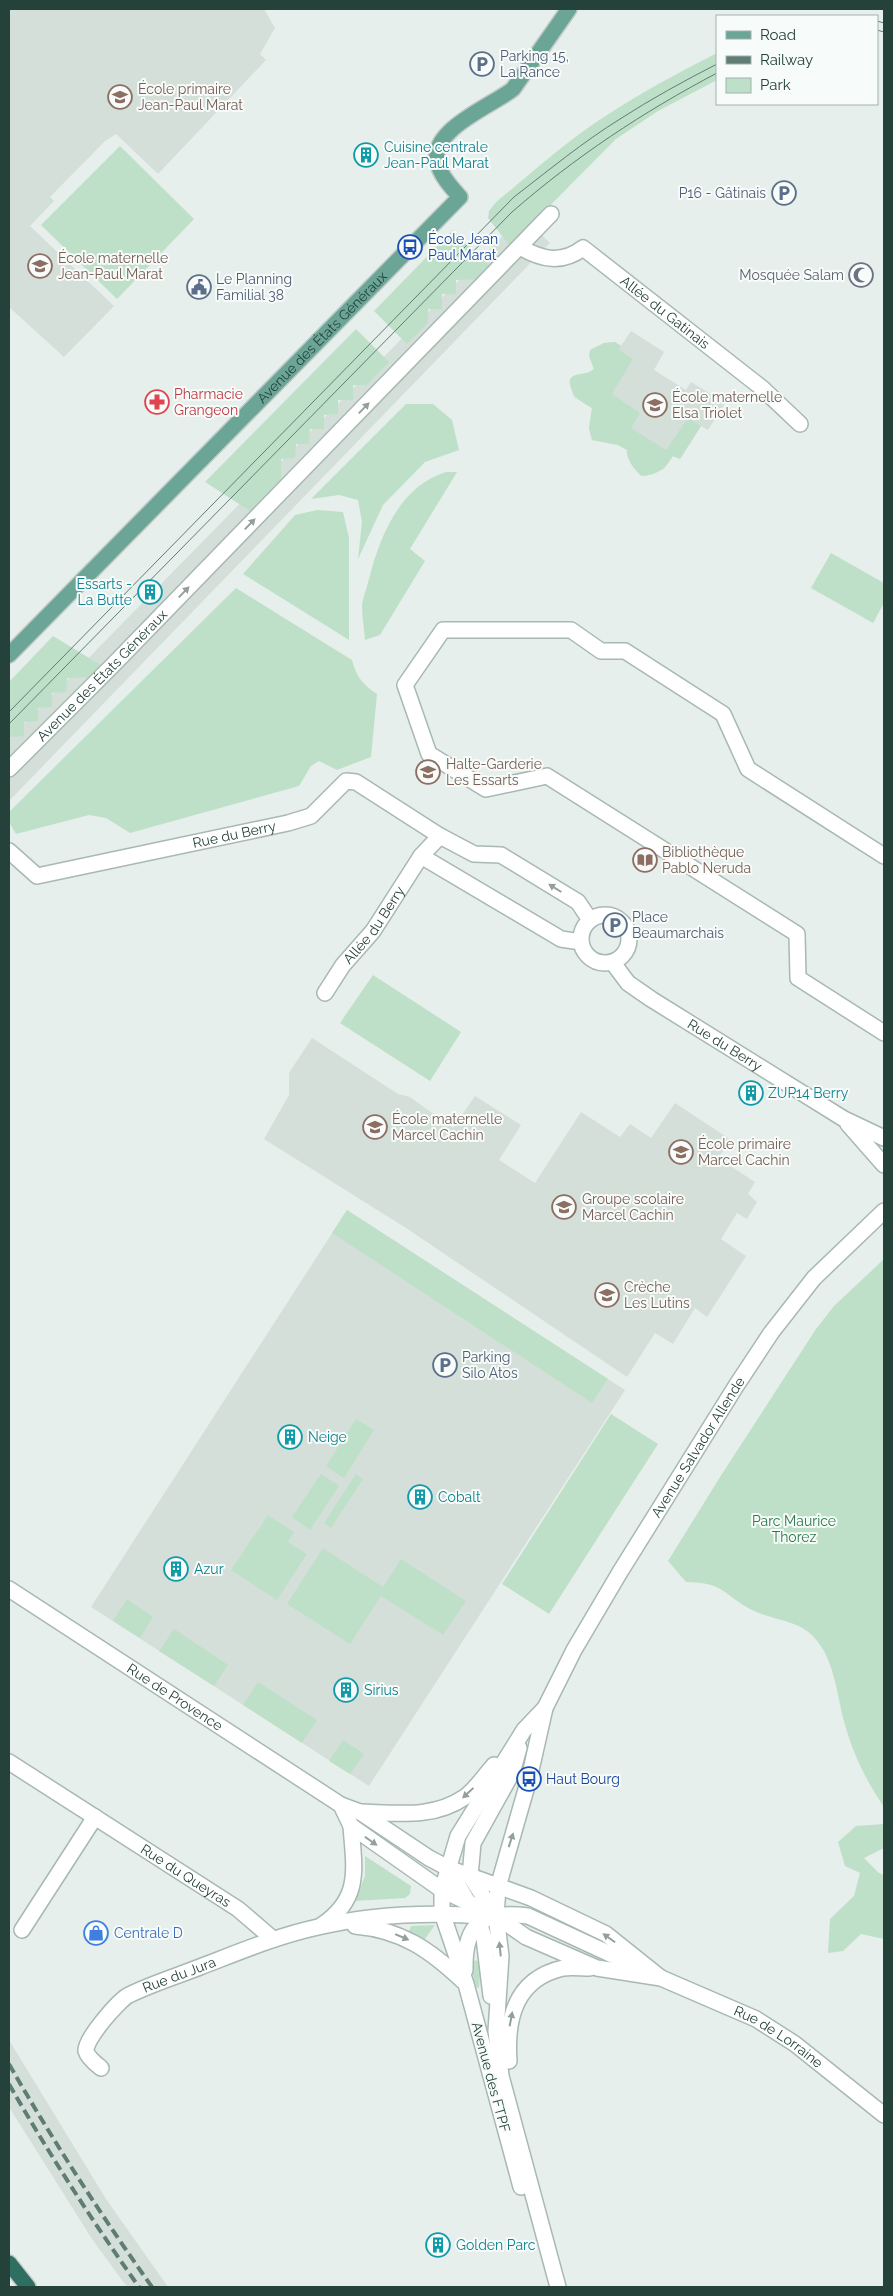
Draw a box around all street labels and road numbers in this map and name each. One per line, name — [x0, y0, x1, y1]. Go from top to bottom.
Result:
street label: Avenue des États Généraux — [254, 268, 390, 406]
street label: Allée du Gatinais — [617, 272, 713, 352]
street label: Avenue des États Généraux — [34, 606, 170, 744]
street label: Rue du Berry — [191, 818, 278, 851]
street label: Allée du Berry — [340, 883, 408, 967]
street label: Rue du Berry — [685, 1016, 765, 1074]
street label: Avenue Salvador Allende — [648, 1374, 748, 1520]
street label: Rue de Provence — [124, 1660, 226, 1734]
street label: Rue du Queyras — [138, 1841, 234, 1910]
street label: Rue du Jura — [140, 1954, 218, 1996]
street label: Rue de Lorraine — [731, 2002, 826, 2071]
street label: Avenue des FTPF — [469, 2020, 513, 2134]

